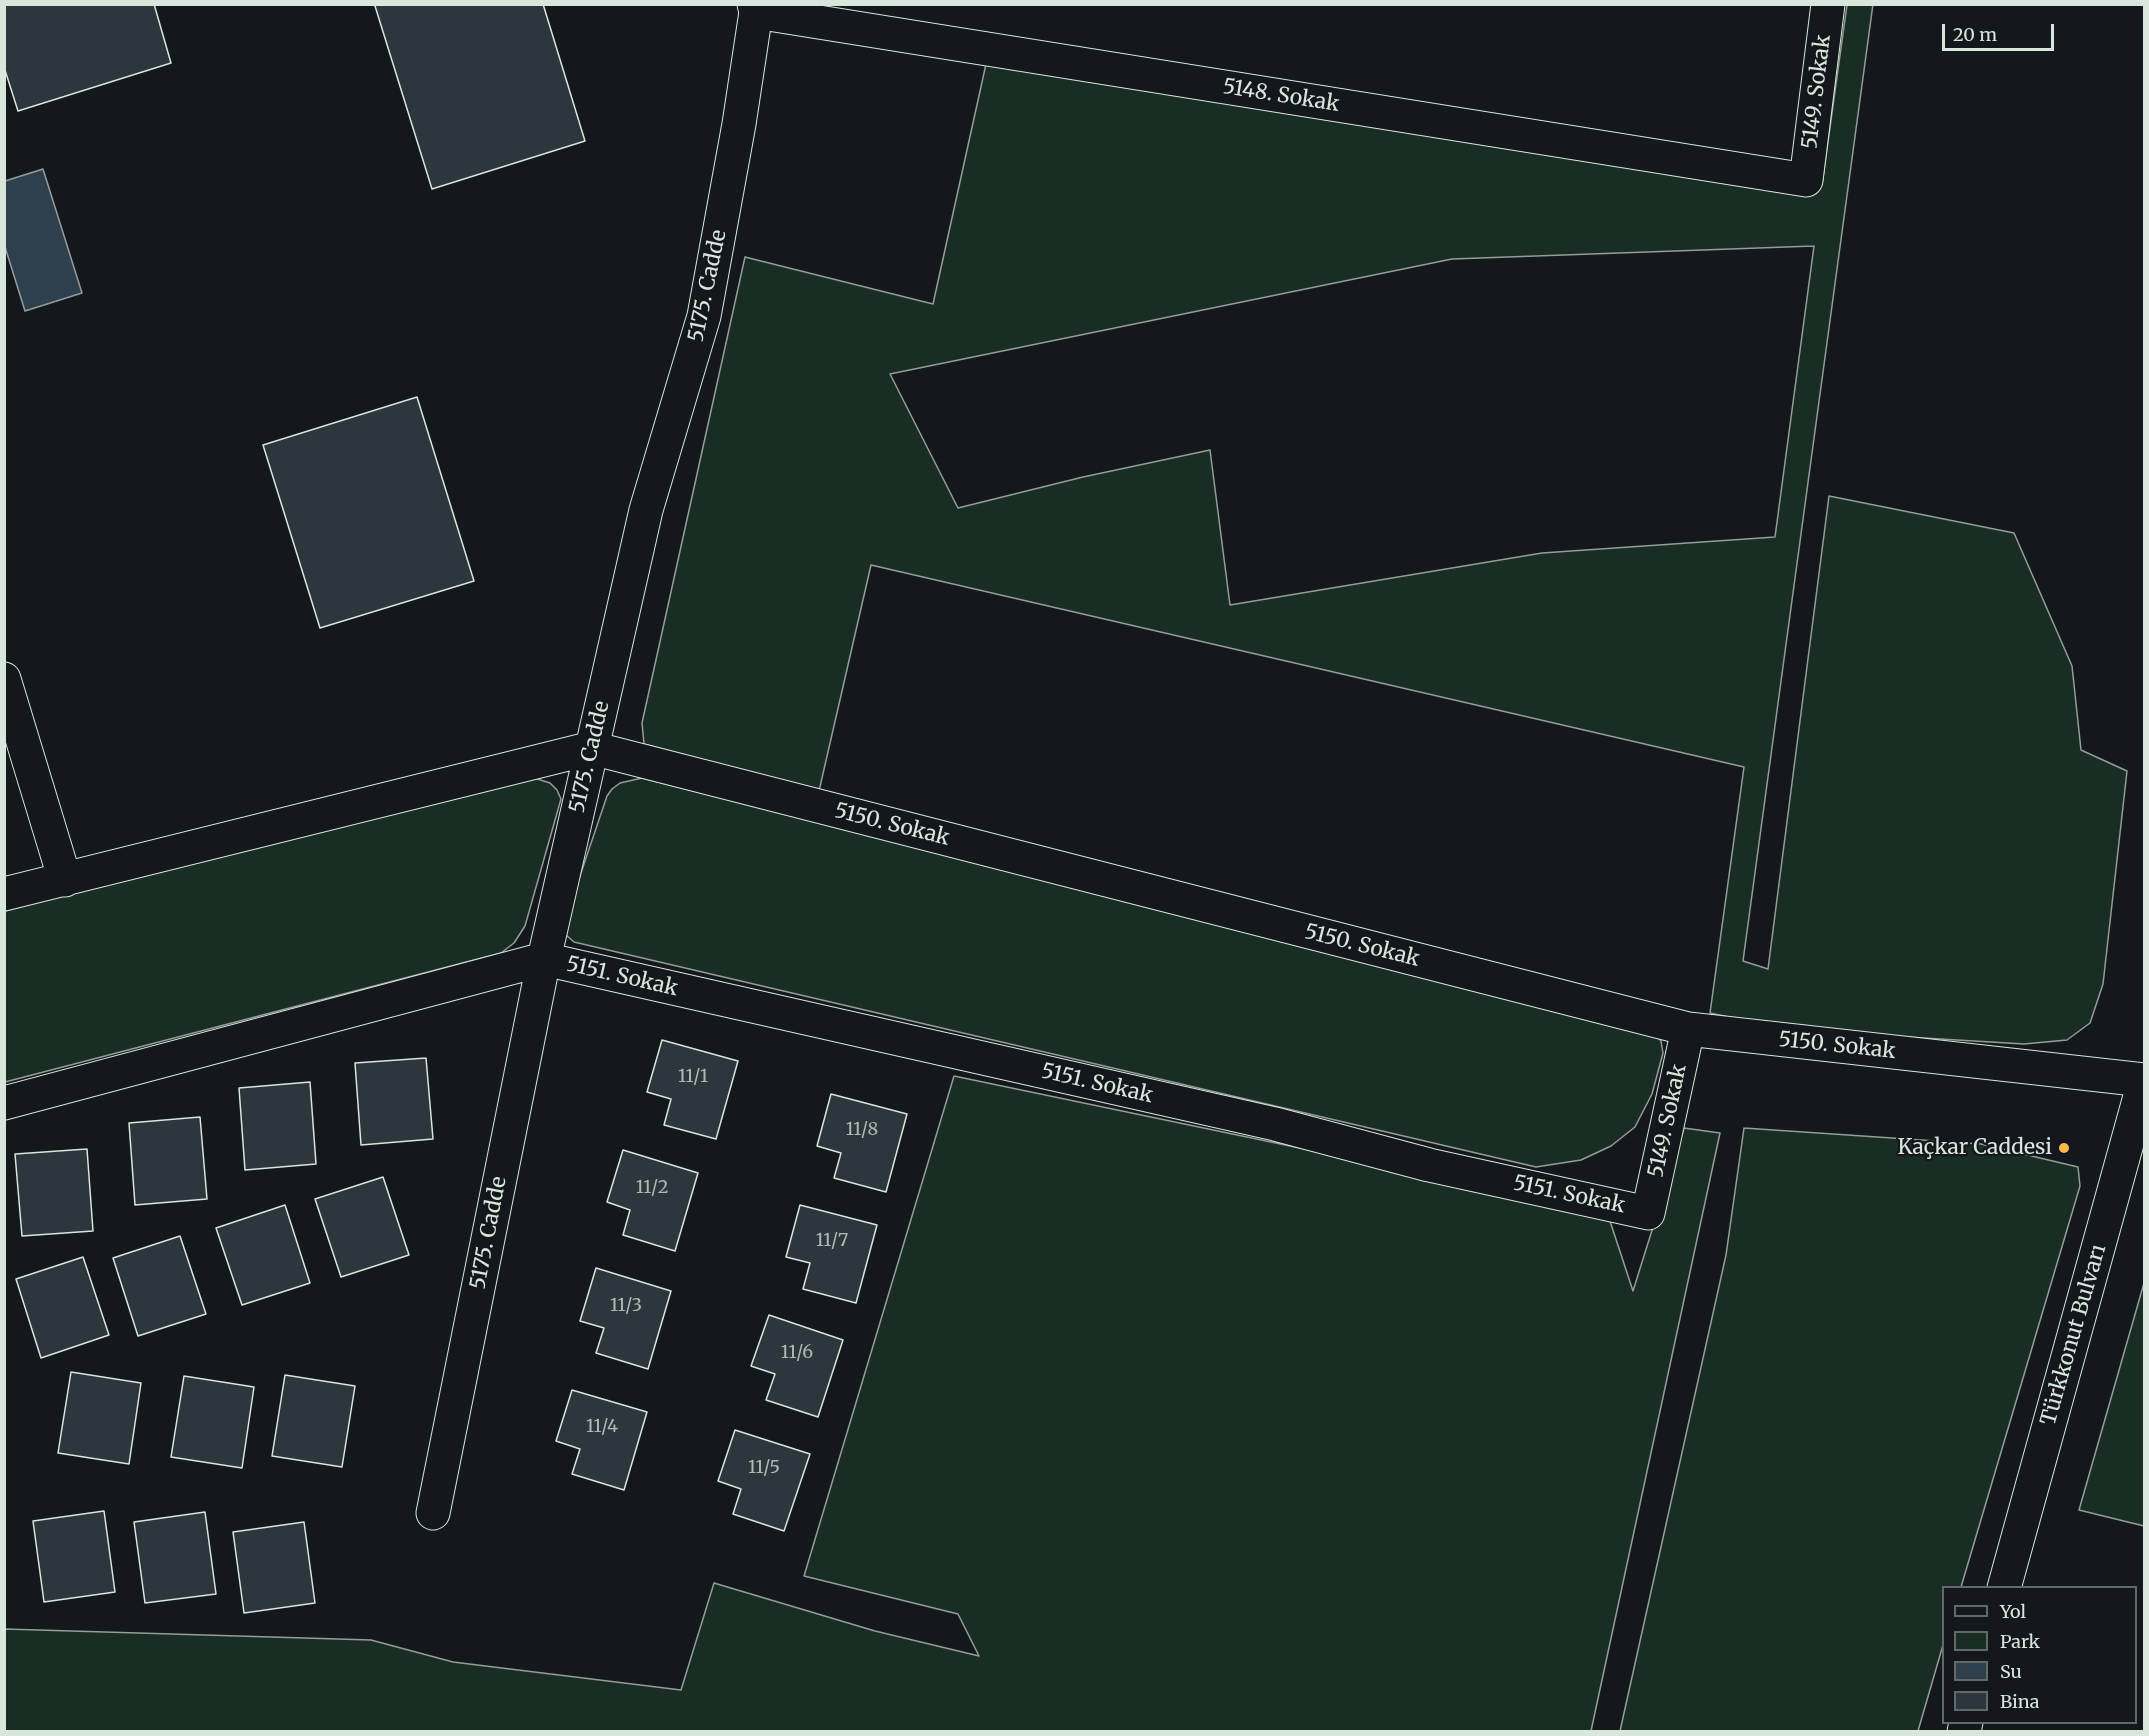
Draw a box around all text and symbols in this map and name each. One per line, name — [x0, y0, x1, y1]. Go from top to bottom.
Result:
scale bar — [1945, 12, 2058, 50]
text: 20 m — [1953, 23, 1997, 46]
street label: 5149. Sokak — [1797, 33, 1837, 151]
street label: 5148. Sokak — [1221, 74, 1341, 118]
street label: 5175. Cadde — [684, 228, 732, 344]
street label: 5175. Cadde — [565, 699, 615, 815]
street label: 5150. Sokak — [832, 799, 952, 851]
street label: 5150. Sokak — [1302, 920, 1422, 972]
street label: 5151. Sokak — [564, 952, 680, 1002]
street label: 5150. Sokak — [1777, 1027, 1897, 1065]
street label: 5151. Sokak — [1039, 1059, 1155, 1109]
street label: 5149. Sokak — [1644, 1062, 1692, 1180]
house number: 11/1 — [678, 1066, 708, 1088]
house number: 11/8 — [846, 1119, 878, 1141]
place label: Kaçkar Caddesi — [1897, 1135, 2052, 1161]
marker: Kaçkar Caddesi — [2057, 1141, 2071, 1155]
street label: 5151. Sokak — [1511, 1171, 1627, 1219]
street label: 5175. Cadde — [466, 1175, 512, 1291]
house number: 11/2 — [636, 1177, 668, 1199]
house number: 11/7 — [816, 1230, 848, 1252]
street label: Türkkonut Bulvarı — [2036, 1242, 2112, 1428]
house number: 11/3 — [610, 1295, 642, 1317]
house number: 11/6 — [781, 1342, 813, 1364]
house number: 11/4 — [586, 1416, 618, 1438]
house number: 11/5 — [748, 1457, 780, 1479]
legend — [1942, 1586, 2137, 1724]
text: Yol — [2000, 1600, 2026, 1623]
text: Park — [2000, 1630, 2040, 1653]
text: Su — [2000, 1660, 2022, 1683]
text: Bina — [2000, 1690, 2039, 1713]

